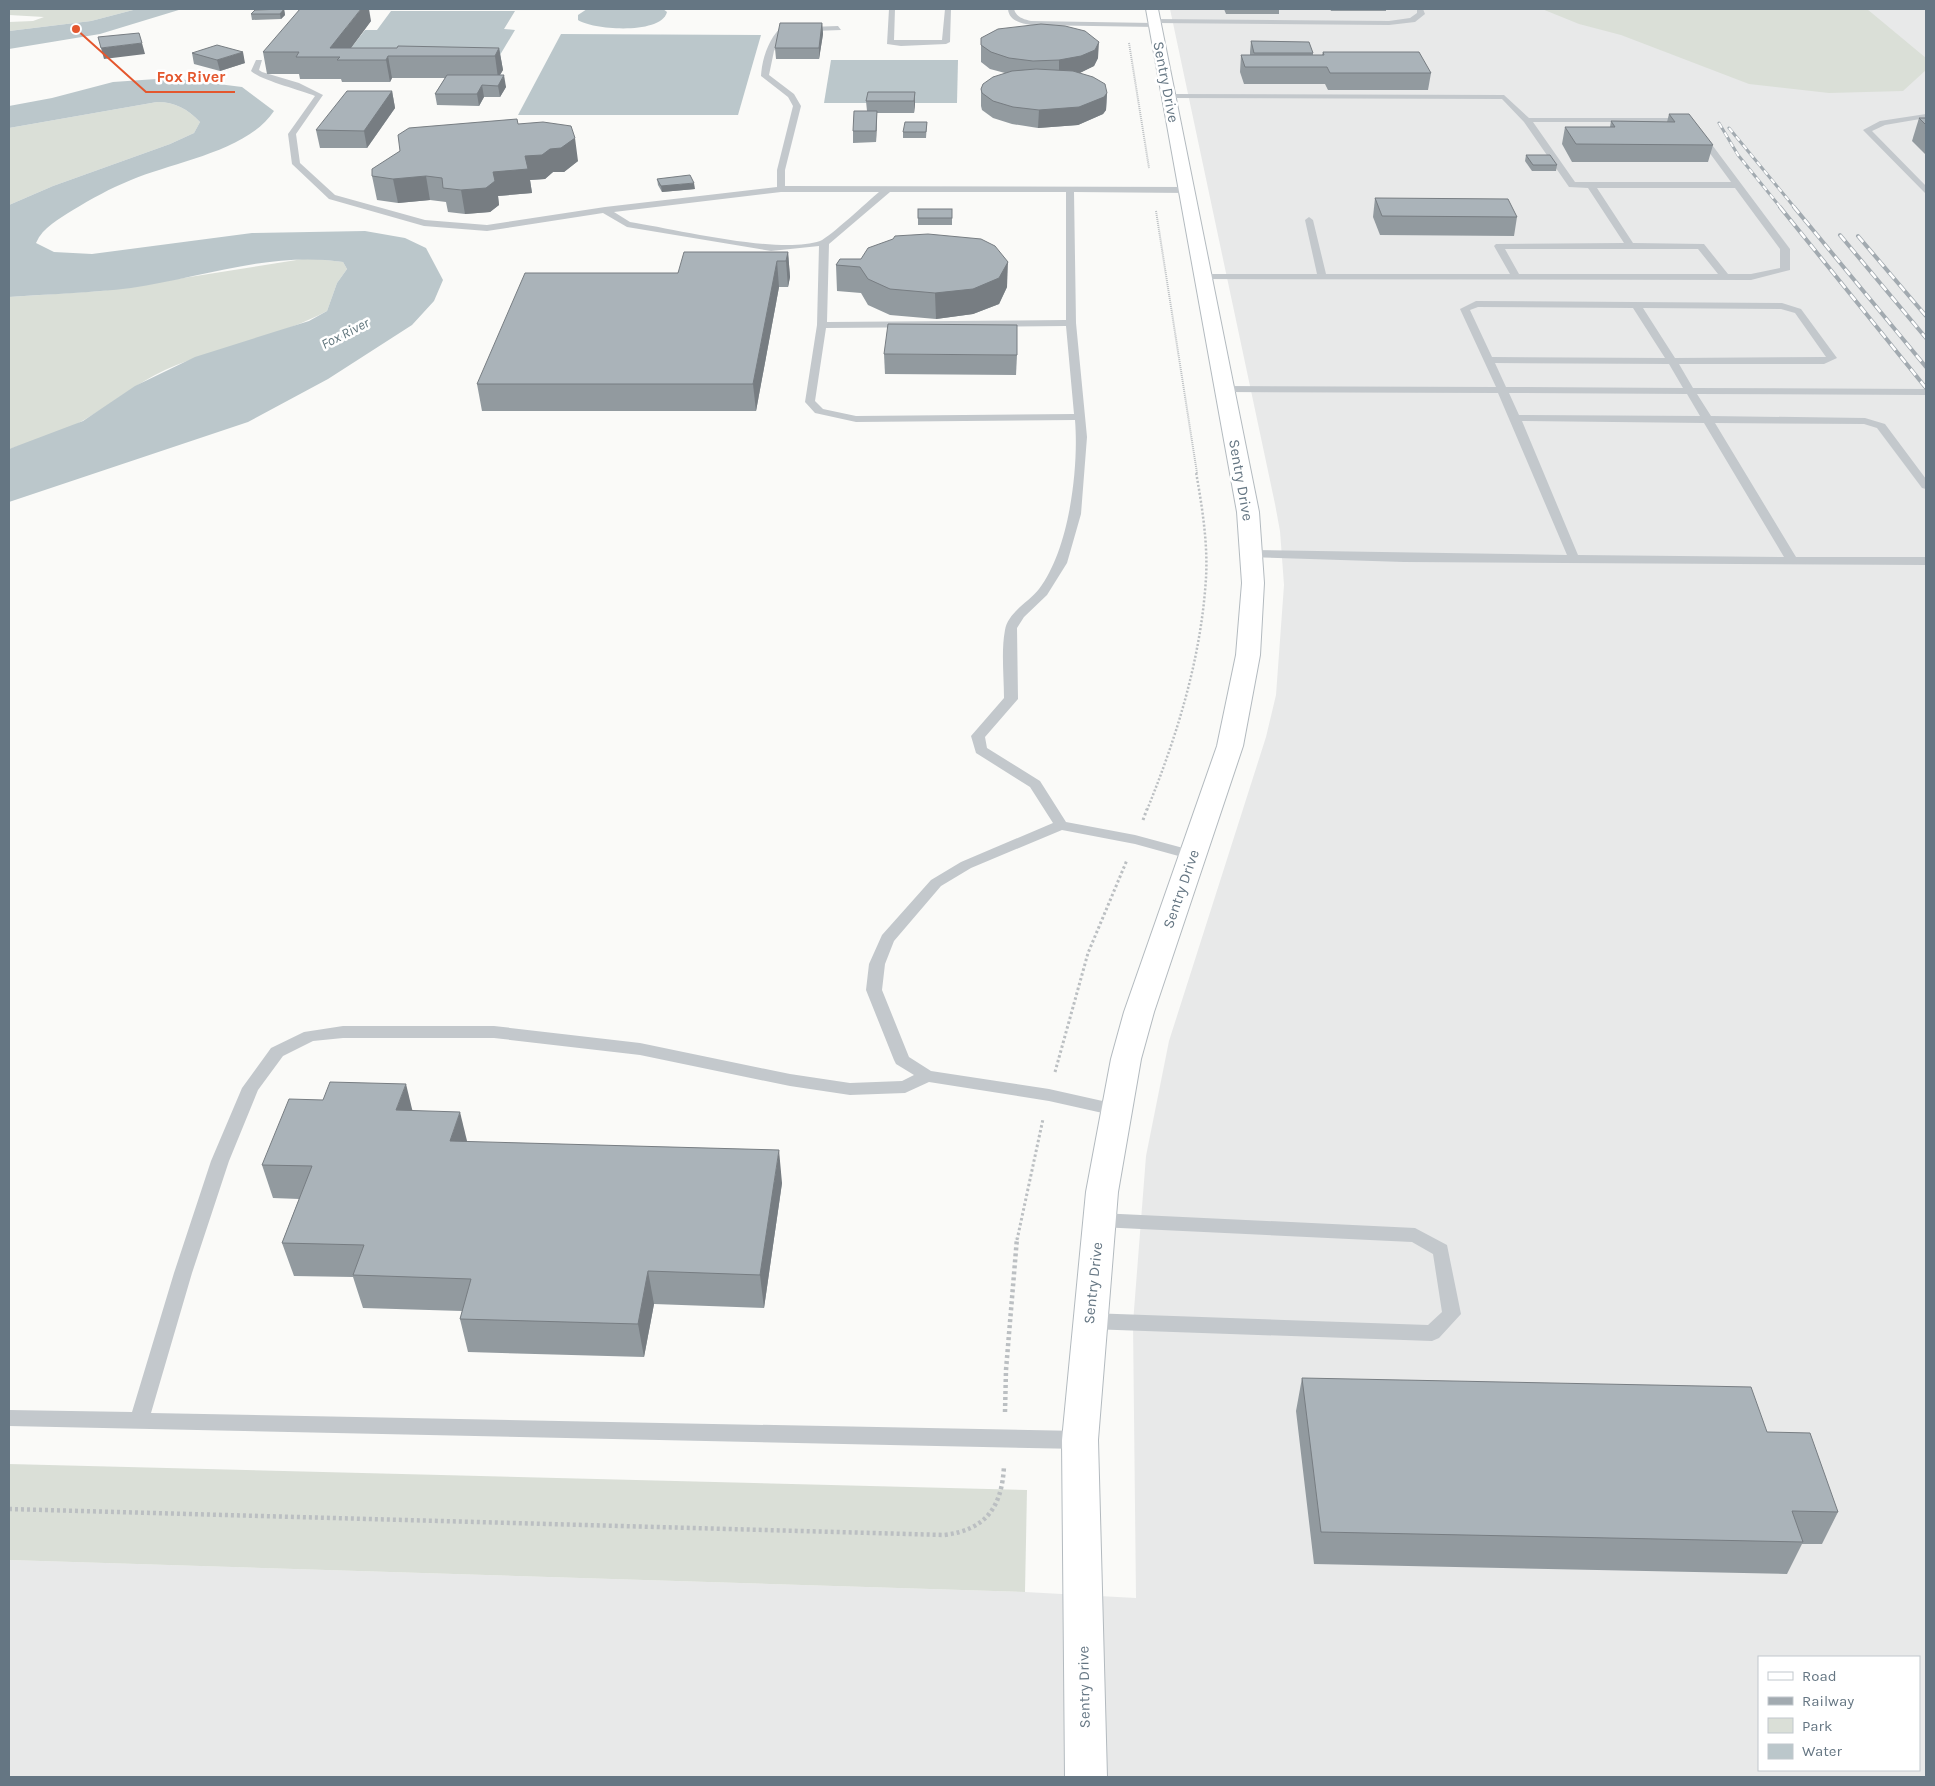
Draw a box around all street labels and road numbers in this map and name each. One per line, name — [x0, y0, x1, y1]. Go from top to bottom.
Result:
street label: Sentry Drive — [1149, 40, 1183, 124]
street label: Sentry Drive — [1225, 438, 1257, 522]
street label: Sentry Drive — [1159, 847, 1203, 931]
street label: Sentry Drive — [1080, 1241, 1106, 1325]
street label: Sentry Drive — [1074, 1646, 1094, 1728]

